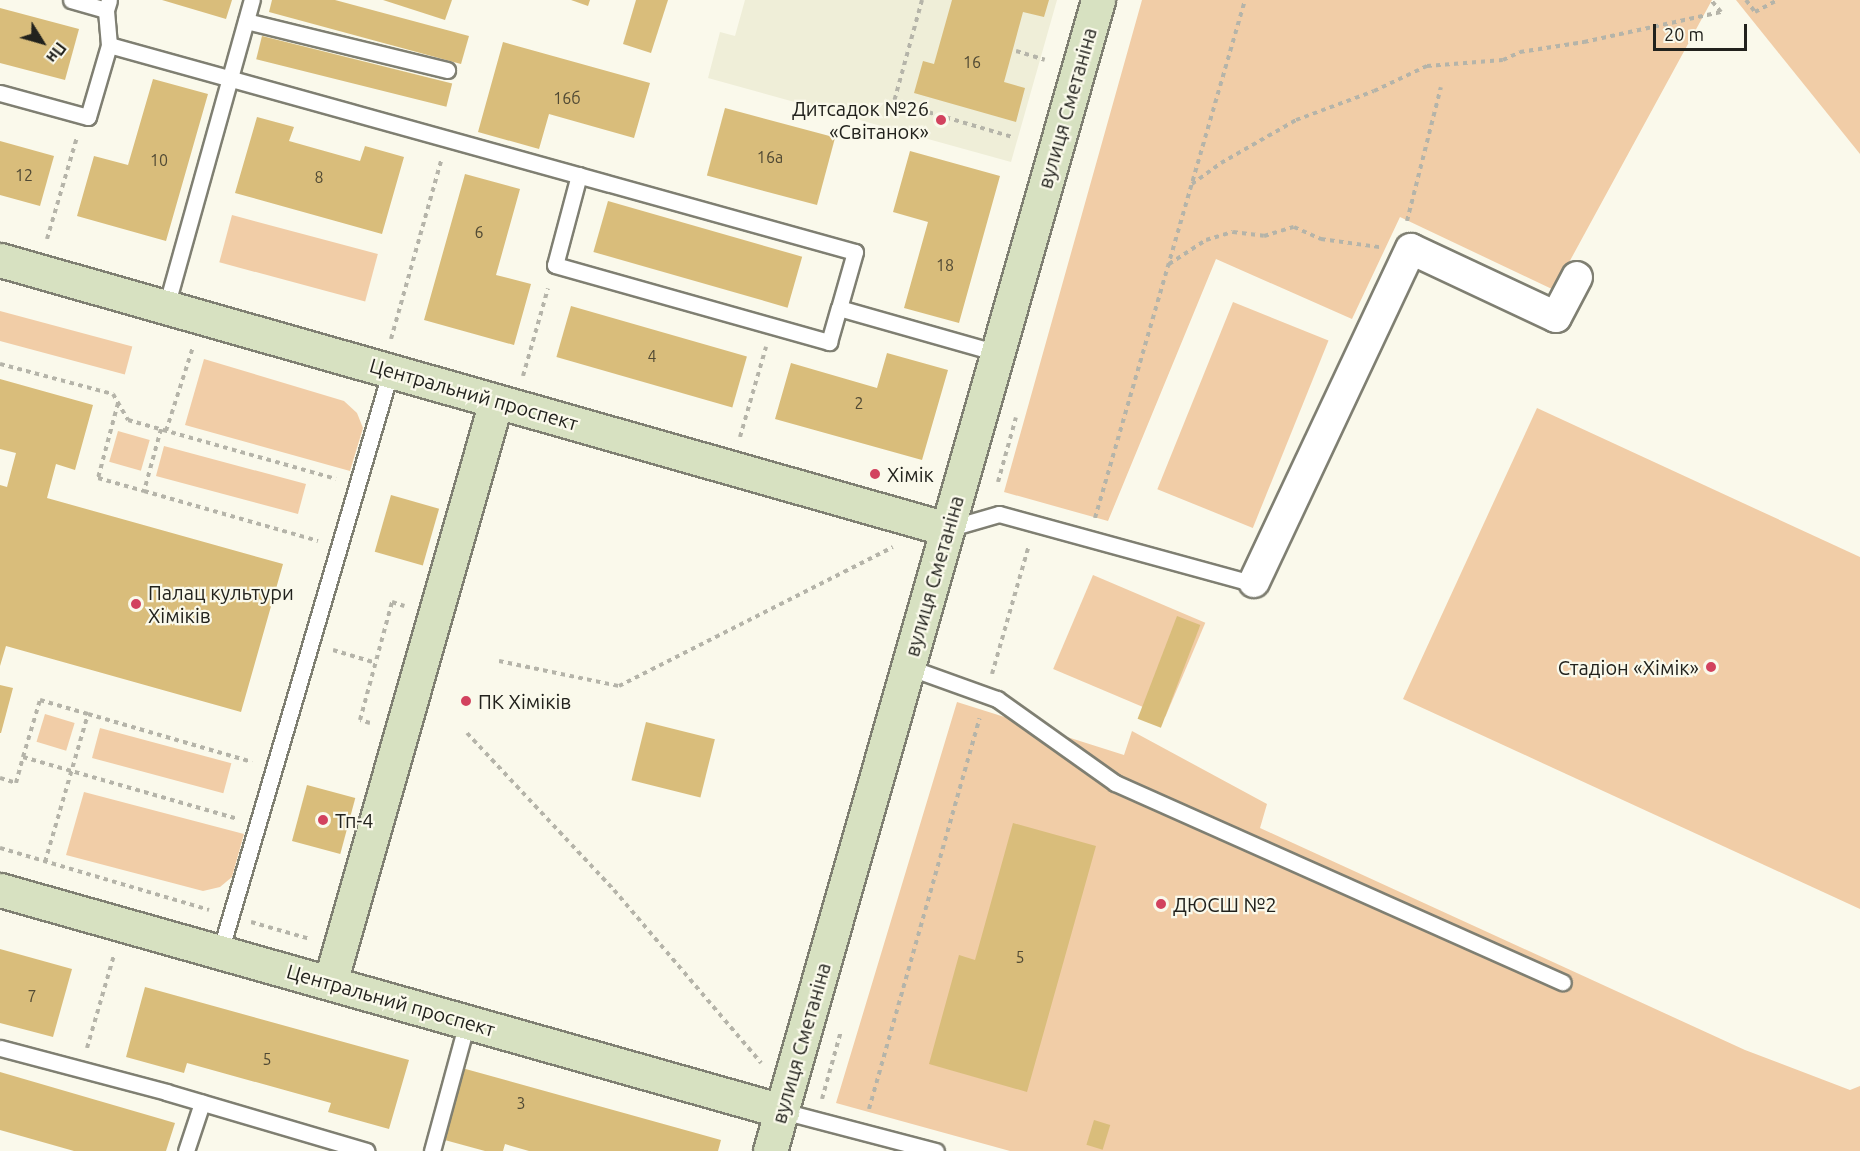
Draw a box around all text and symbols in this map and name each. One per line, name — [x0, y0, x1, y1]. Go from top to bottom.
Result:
north arrow — [12, 12, 72, 72]
scale bar — [1656, 12, 1750, 50]
text: 20 m — [1664, 24, 1704, 44]
street label: вулиця Сметаніна — [1033, 25, 1101, 191]
text: Пн — [43, 39, 70, 67]
house number: 16 — [963, 52, 981, 72]
house number: 16б — [553, 88, 581, 108]
place label: Дитсадок №26 «Світанок» — [792, 96, 929, 143]
marker: Дитсадок №26 «Світанок» — [934, 113, 948, 127]
house number: 16а — [757, 147, 783, 167]
house number: 10 — [150, 150, 168, 170]
house number: 12 — [15, 165, 33, 185]
house number: 8 — [314, 167, 324, 187]
house number: 6 — [474, 222, 484, 242]
house number: 18 — [936, 255, 954, 275]
house number: 4 — [647, 346, 657, 366]
street label: Центральний проспект — [367, 353, 581, 435]
house number: 2 — [854, 393, 864, 413]
place label: Хімік — [887, 462, 934, 486]
marker: Хімік — [868, 467, 882, 481]
street label: вулиця Сметаніна — [900, 493, 968, 659]
place label: Палац культури Хіміків — [148, 580, 294, 627]
marker: Палац культури Хіміків — [129, 597, 143, 611]
place label: Стадіон «Хімік» — [1558, 655, 1699, 679]
marker: Стадіон «Хімік» — [1704, 660, 1718, 674]
place label: ПК Хіміків — [478, 689, 571, 713]
marker: ПК Хіміків — [459, 694, 473, 708]
place label: Тп-4 — [335, 808, 374, 832]
marker: Тп-4 — [316, 813, 330, 827]
place label: ДЮСШ №2 — [1173, 892, 1277, 916]
marker: ДЮСШ №2 — [1154, 897, 1168, 911]
house number: 5 — [1015, 947, 1025, 967]
street label: Центральний проспект — [284, 959, 498, 1041]
street label: вулиця Сметаніна — [767, 960, 835, 1126]
house number: 7 — [27, 986, 37, 1006]
house number: 5 — [262, 1049, 272, 1069]
house number: 3 — [516, 1093, 526, 1113]

